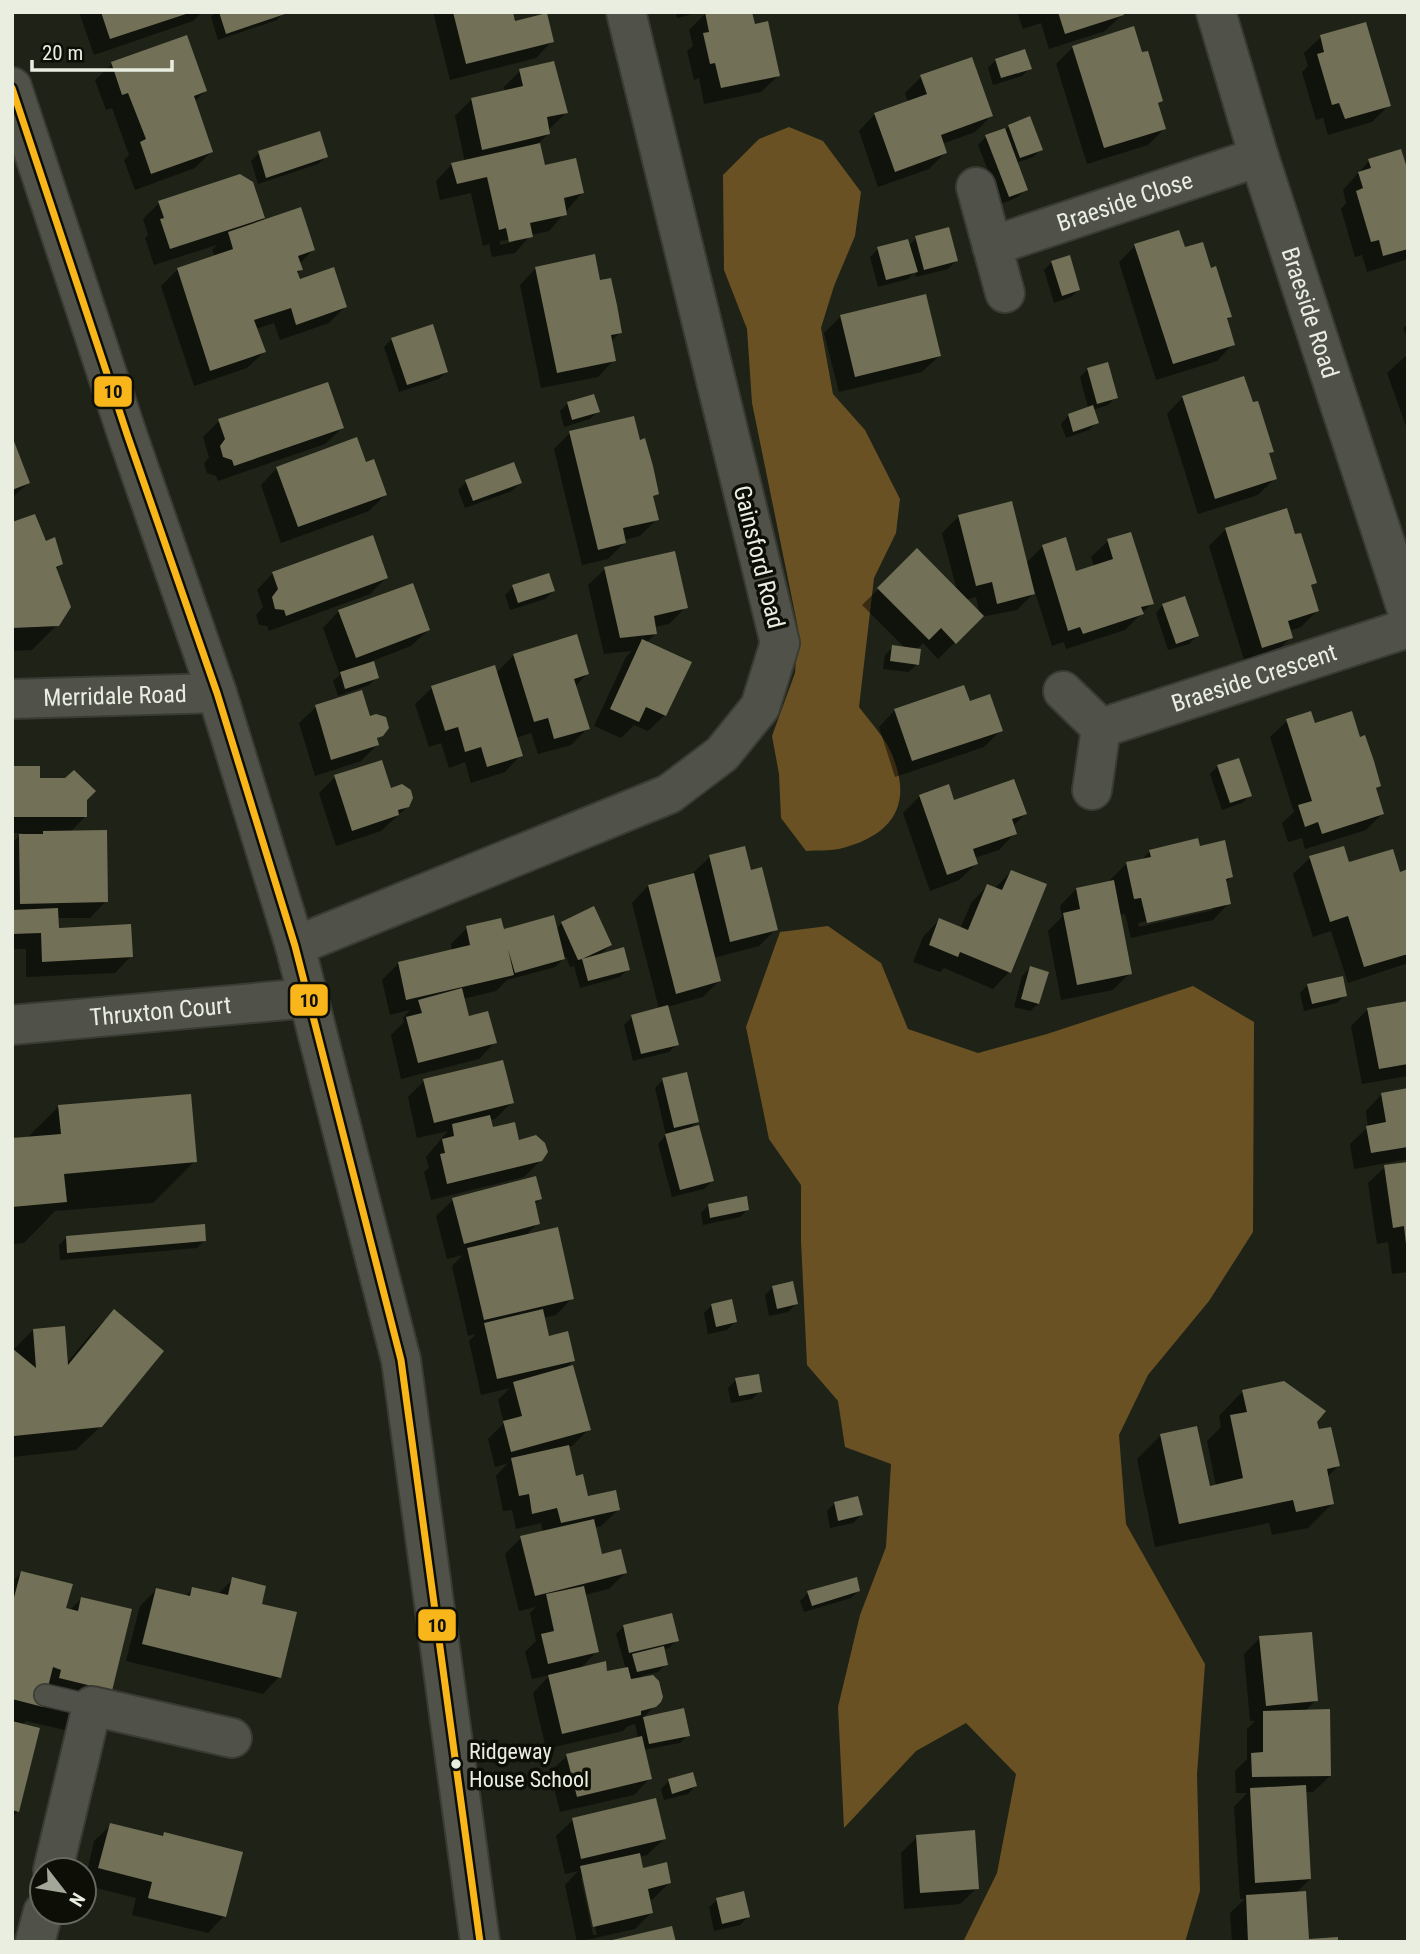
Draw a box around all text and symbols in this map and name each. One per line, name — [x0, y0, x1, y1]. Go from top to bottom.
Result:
scale bar — [32, 28, 172, 72]
text: 20 m — [42, 41, 83, 65]
street label: Braeside Close — [1053, 166, 1196, 237]
street label: Braeside Road — [1275, 244, 1344, 382]
line badge: 10 — [93, 375, 133, 408]
text: 10 — [103, 380, 123, 403]
street label: Gainsford Road — [728, 483, 790, 631]
street label: Braeside Crescent — [1168, 638, 1340, 718]
street label: Merridale Road — [43, 680, 187, 712]
line badge: 10 — [289, 983, 329, 1017]
text: 10 — [299, 989, 319, 1012]
street label: Thruxton Court — [88, 991, 232, 1032]
line badge: 10 — [417, 1608, 457, 1642]
text: 10 — [427, 1614, 447, 1637]
place label: Ridgeway House School — [469, 1739, 589, 1792]
marker: Ridgeway House School — [449, 1757, 463, 1771]
north arrow — [28, 1856, 98, 1926]
text: N — [64, 1889, 90, 1910]

